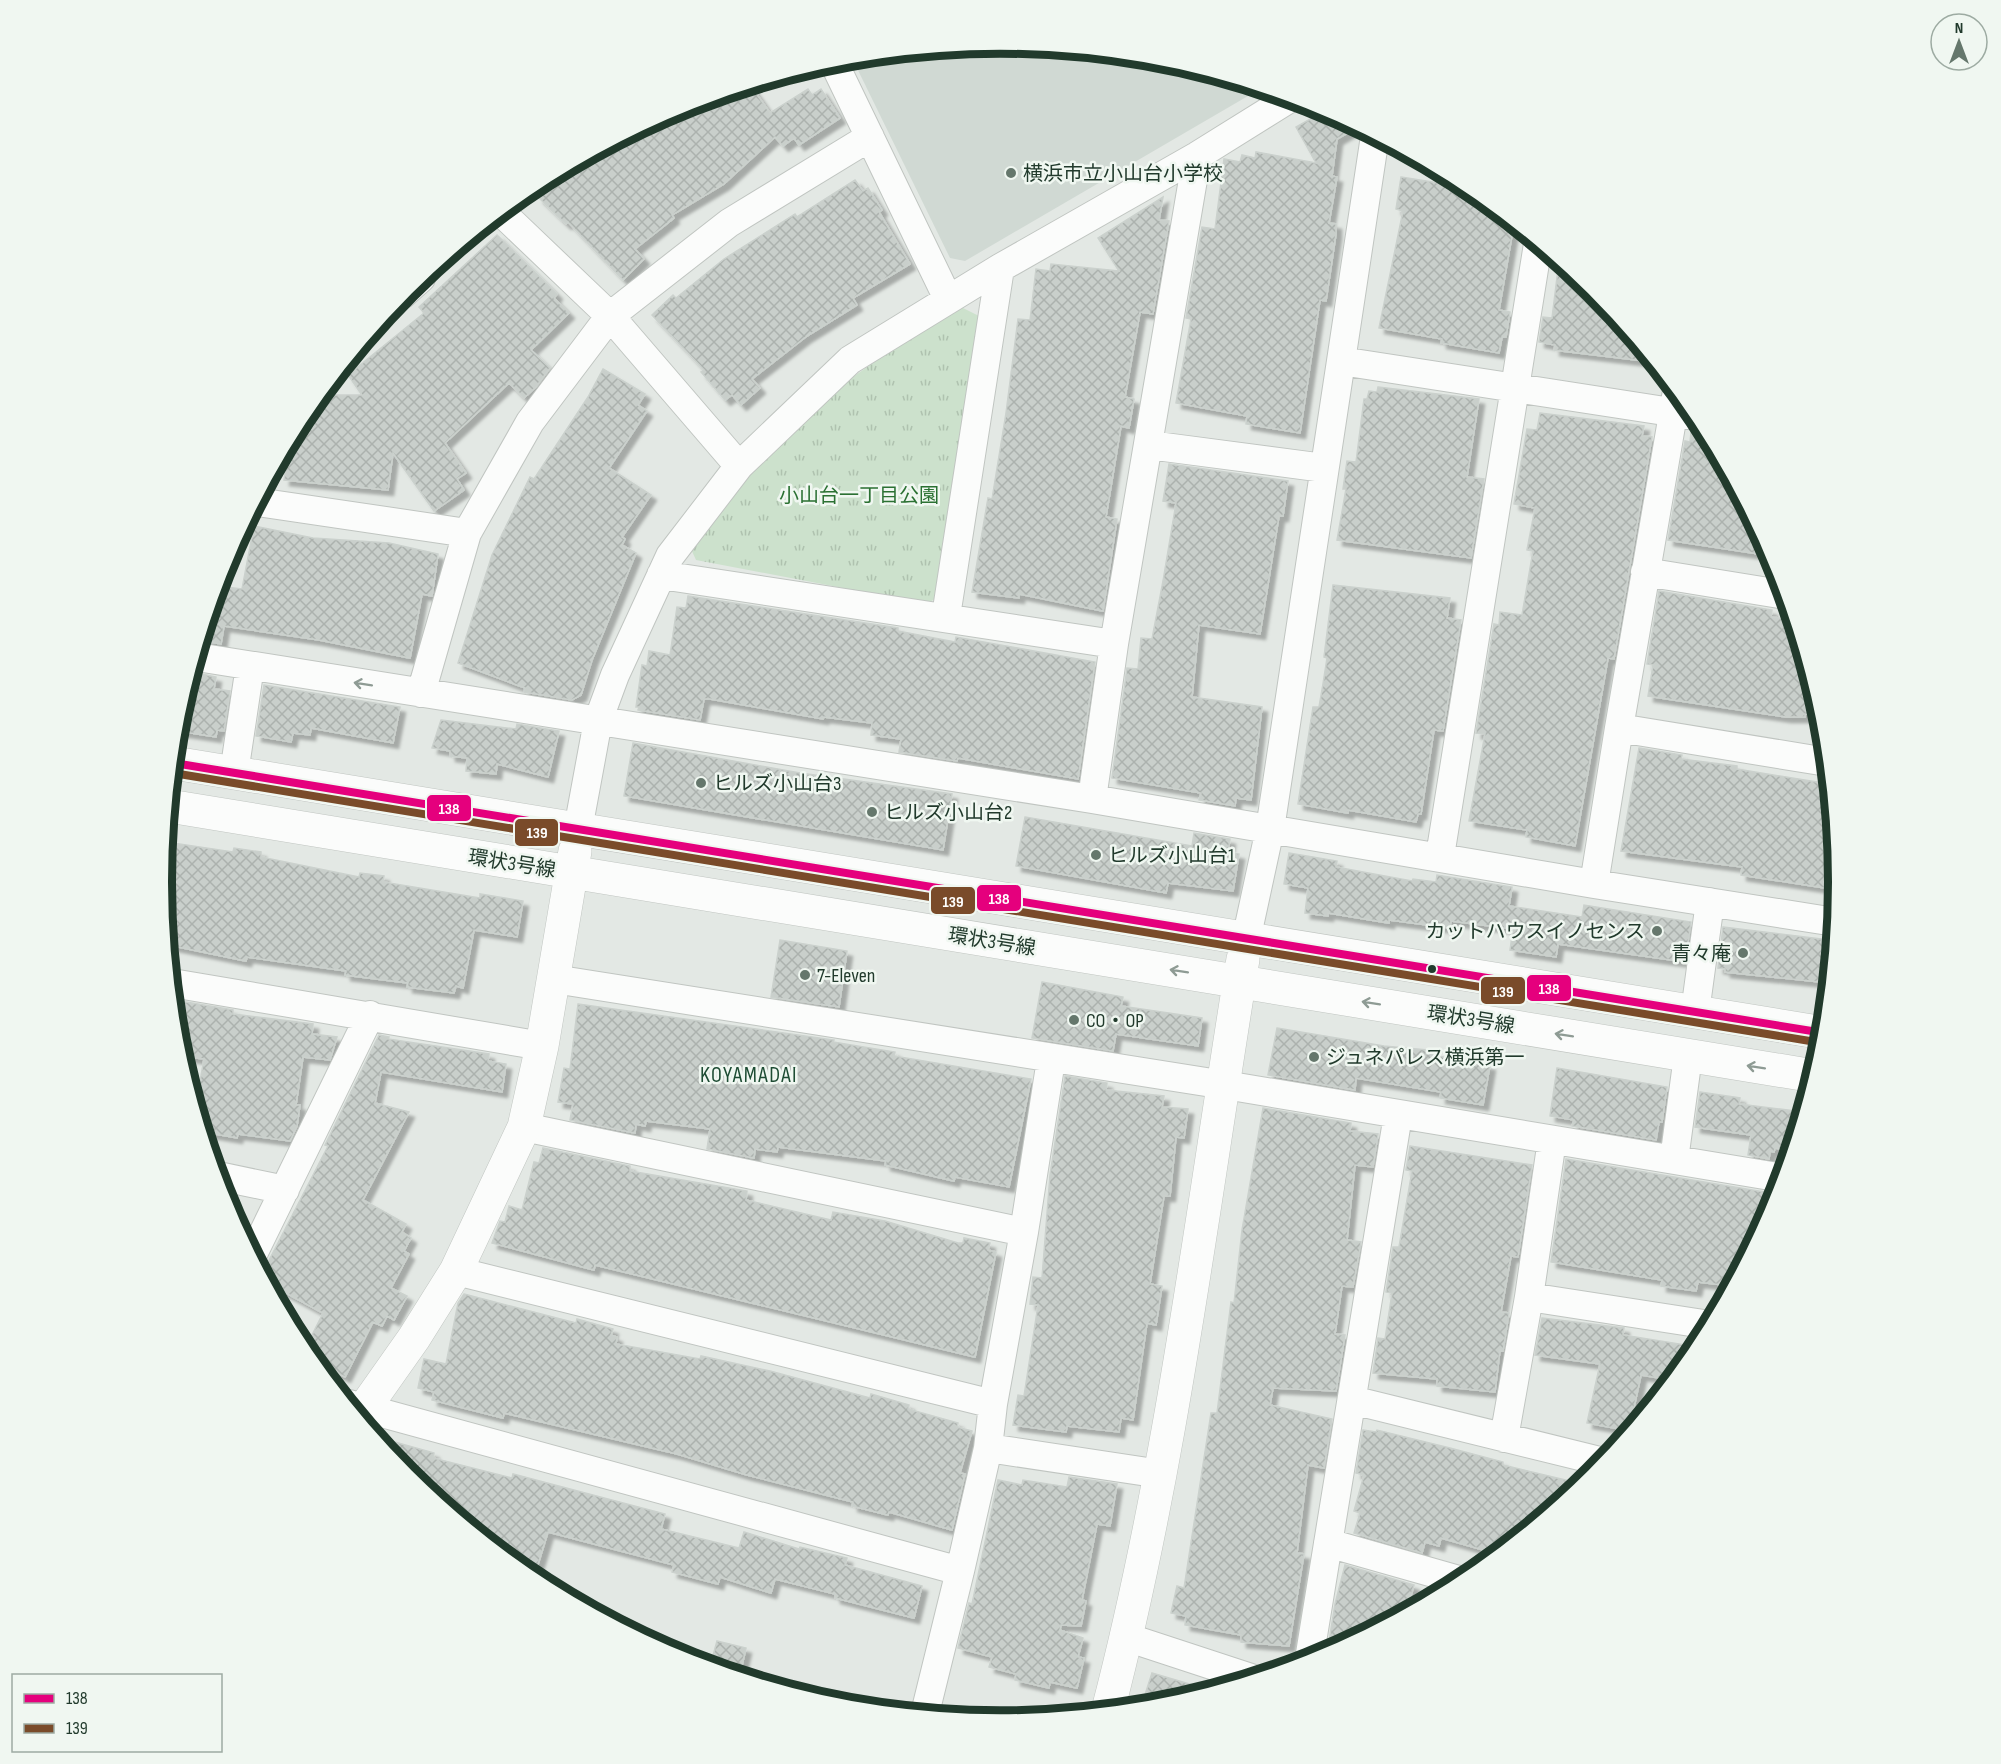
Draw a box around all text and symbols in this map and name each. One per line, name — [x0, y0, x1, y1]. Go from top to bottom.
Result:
north arrow — [1929, 12, 1989, 72]
text: N — [1955, 19, 1963, 38]
place label: 横浜市立小山台小学校 — [1023, 162, 1223, 186]
marker: 横浜市立小山台小学校 — [1004, 166, 1018, 180]
park label: 小山台一丁目公園 — [779, 484, 939, 508]
one-way arrow — [354, 678, 373, 689]
place label: ヒルズ小山台3 — [713, 772, 841, 796]
marker: ヒルズ小山台3 — [694, 776, 708, 790]
line badge: 138 — [426, 794, 472, 822]
text: 138 — [439, 800, 460, 819]
place label: ヒルズ小山台2 — [884, 801, 1012, 825]
marker: ヒルズ小山台2 — [865, 805, 879, 819]
line badge: 139 — [514, 818, 559, 847]
text: 139 — [526, 824, 548, 843]
place label: ヒルズ小山台1 — [1108, 844, 1235, 868]
street label: 環状3号線 — [466, 845, 557, 883]
marker: ヒルズ小山台1 — [1089, 848, 1103, 862]
line badge: 138 — [976, 884, 1022, 912]
line badge: 139 — [930, 886, 976, 915]
text: 138 — [989, 890, 1010, 909]
text: 139 — [942, 893, 964, 912]
place label: カットハウスイノセンス — [1425, 920, 1645, 944]
street label: 環状3号線 — [946, 923, 1037, 961]
marker: カットハウスイノセンス — [1650, 924, 1664, 938]
place label: 青々庵 — [1671, 942, 1731, 966]
marker: 青々庵 — [1736, 946, 1750, 960]
unlabelled marker — [1426, 963, 1438, 975]
place label: 7-Eleven — [817, 964, 875, 988]
one-way arrow — [1169, 965, 1189, 976]
marker: 7-Eleven — [798, 968, 812, 982]
line badge: 138 — [1526, 974, 1572, 1002]
line badge: 139 — [1480, 976, 1526, 1005]
text: 138 — [1539, 980, 1560, 999]
text: 139 — [1492, 983, 1514, 1002]
one-way arrow — [1362, 997, 1382, 1008]
street label: 環状3号線 — [1425, 1001, 1516, 1039]
place label: CO・OP — [1086, 1009, 1144, 1033]
marker: CO・OP — [1067, 1013, 1081, 1027]
one-way arrow — [1554, 1029, 1574, 1040]
place label: ジュネパレス横浜第一 — [1326, 1046, 1525, 1070]
marker: ジュネパレス横浜第一 — [1307, 1050, 1321, 1064]
one-way arrow — [1747, 1061, 1766, 1072]
district label: KOYAMADAI — [700, 1062, 798, 1089]
legend — [12, 1674, 222, 1752]
text: 138 — [66, 1688, 88, 1709]
text: 139 — [66, 1718, 88, 1739]

